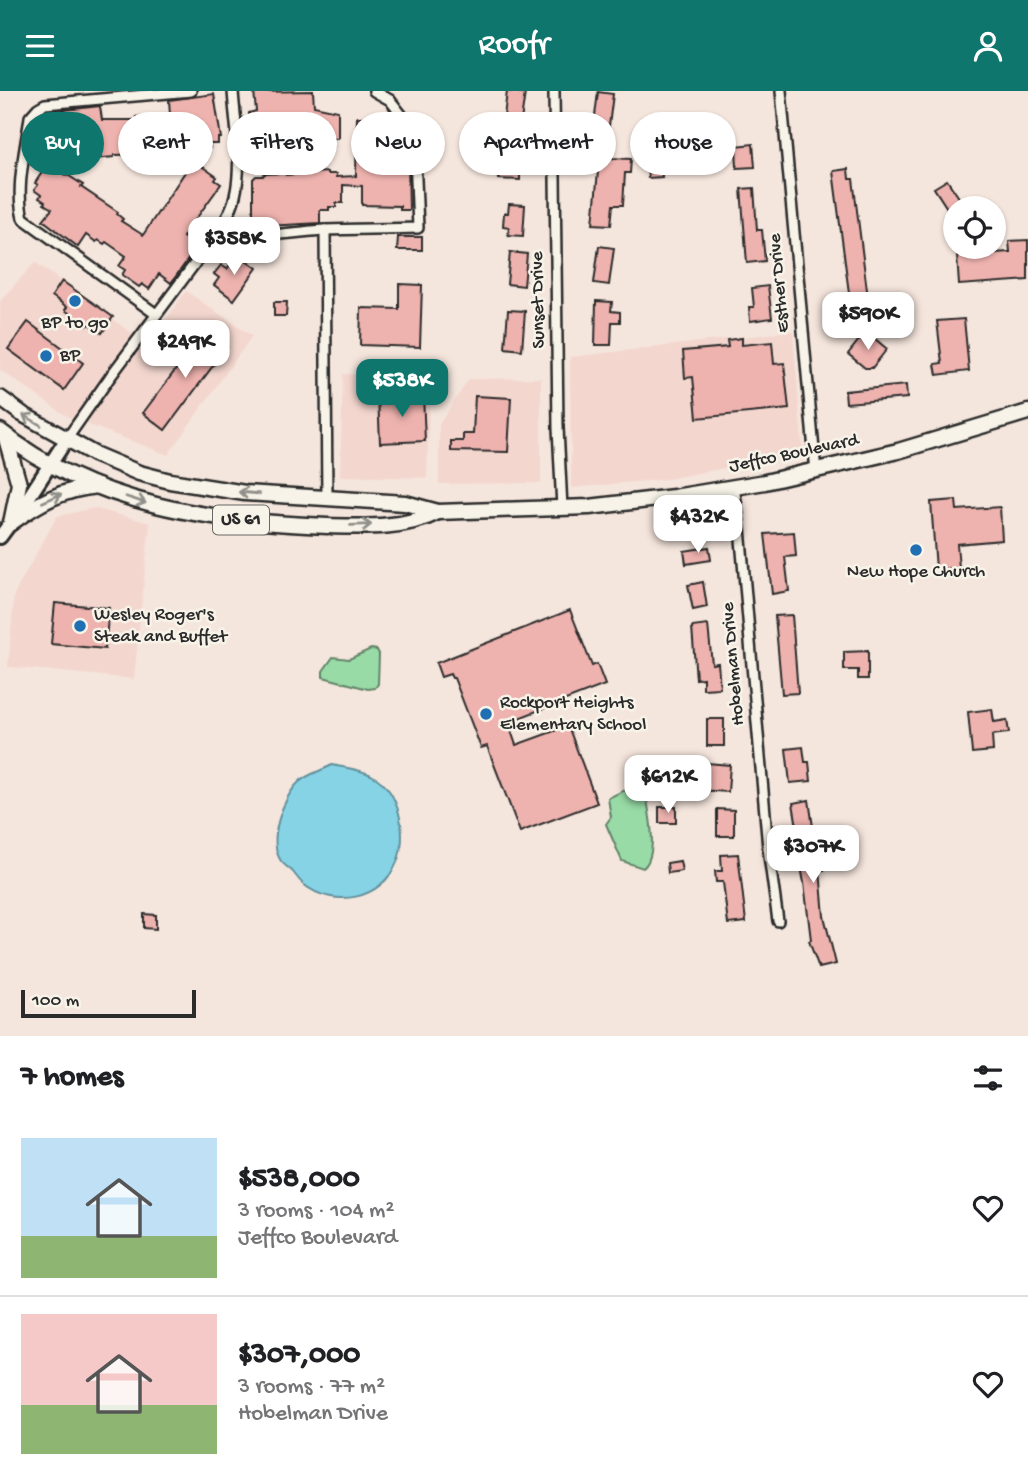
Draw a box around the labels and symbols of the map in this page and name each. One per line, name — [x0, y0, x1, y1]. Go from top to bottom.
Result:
pin: $358K — [185, 218, 283, 277]
street label: Esther Drive — [764, 232, 796, 333]
street label: Sunset Drive — [527, 251, 551, 349]
marker: BP to go — [67, 293, 83, 309]
pin: $590K — [819, 293, 917, 352]
place label: BP to go — [40, 312, 109, 335]
pin: $249K — [136, 321, 234, 380]
place label: BP — [59, 345, 81, 368]
marker: BP — [38, 348, 54, 364]
pin: $538K — [353, 359, 451, 419]
one-way arrow — [22, 413, 42, 427]
street label: Jeffco Boulevard — [727, 429, 863, 479]
one-way arrow — [238, 486, 260, 499]
one-way arrow — [41, 491, 62, 504]
one-way arrow — [125, 494, 147, 507]
pin: $432K — [649, 496, 747, 555]
road number: US 61 — [213, 505, 269, 535]
one-way arrow — [350, 519, 373, 532]
marker: New Hope Church — [908, 542, 924, 558]
place label: New Hope Church — [847, 561, 985, 584]
street label: Hobelman Drive — [717, 601, 751, 727]
place label: Wesley Roger's Steak and Buffet — [94, 604, 229, 649]
marker: Wesley Roger's Steak and Buffet — [72, 618, 88, 634]
place label: Rockport Heights Elementary School — [500, 692, 646, 737]
marker: Rockport Heights Elementary School — [478, 706, 494, 722]
pin: $612K — [619, 755, 717, 815]
pin: $307K — [764, 825, 862, 885]
scale bar — [21, 987, 196, 1019]

